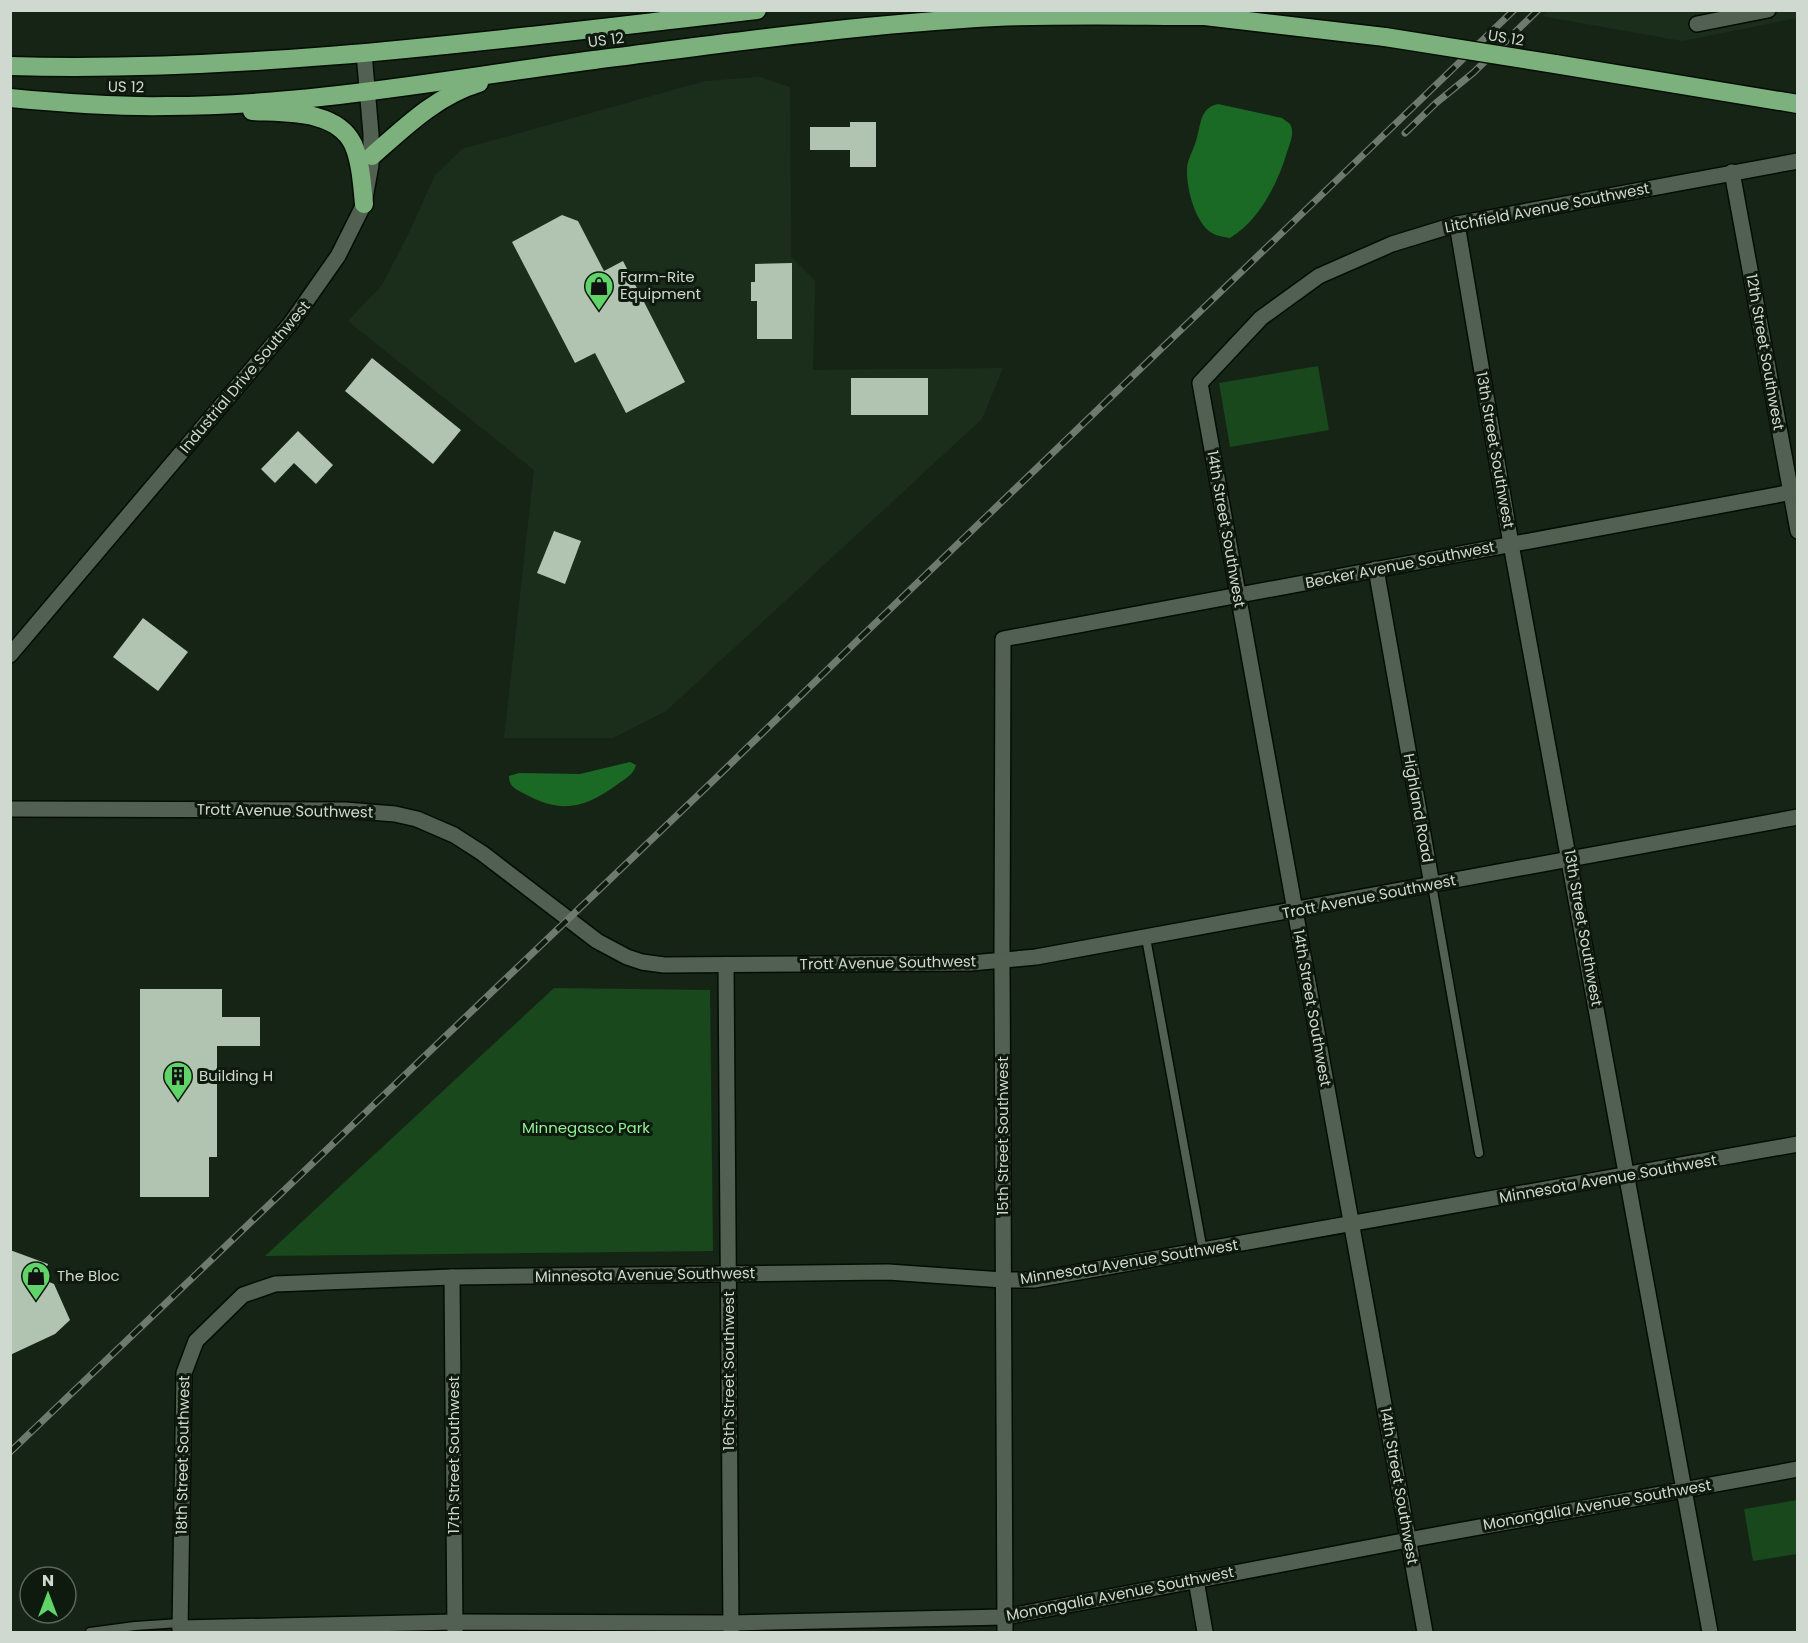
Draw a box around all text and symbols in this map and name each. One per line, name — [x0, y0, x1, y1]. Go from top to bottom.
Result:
street label: US 12 — [1486, 24, 1526, 51]
street label: US 12 — [587, 27, 625, 52]
street label: US 12 — [108, 76, 144, 97]
street label: Litchfield Avenue Southwest — [1443, 177, 1651, 238]
place label: Farm-Rite Equipment — [620, 266, 701, 304]
shop icon: Farm-Rite Equipment — [583, 270, 615, 312]
street label: 12th Street Southwest — [1741, 272, 1790, 432]
street label: Industrial Drive Southwest — [175, 296, 315, 457]
street label: 13th Street Southwest — [1471, 370, 1520, 530]
street label: 14th Street Southwest — [1202, 449, 1251, 609]
street label: Becker Avenue Southwest — [1303, 536, 1496, 593]
street label: Highland Road — [1399, 752, 1438, 864]
street label: Trott Avenue Southwest — [197, 798, 373, 823]
street label: 13th Street Southwest — [1559, 848, 1608, 1008]
street label: Trott Avenue Southwest — [1280, 869, 1458, 924]
street label: 14th Street Southwest — [1288, 928, 1337, 1088]
street label: Trott Avenue Southwest — [800, 950, 976, 975]
street label: 15th Street Southwest — [992, 1056, 1013, 1216]
building icon: Building H — [162, 1060, 194, 1102]
place label: Building H — [199, 1065, 273, 1086]
park label: Minnegasco Park — [522, 1117, 650, 1138]
street label: Minnesota Avenue Southwest — [1498, 1149, 1718, 1208]
street label: Minnesota Avenue Southwest — [1018, 1234, 1239, 1289]
shop icon: The Bloc — [20, 1260, 52, 1302]
street label: Minnesota Avenue Southwest — [535, 1262, 755, 1287]
place label: The Bloc — [57, 1265, 120, 1286]
street label: 16th Street Southwest — [718, 1291, 739, 1451]
street label: 18th Street Southwest — [171, 1375, 194, 1535]
street label: 17th Street Southwest — [443, 1376, 464, 1534]
street label: 14th Street Southwest — [1375, 1406, 1424, 1566]
street label: Monongalia Avenue Southwest — [1481, 1474, 1713, 1535]
street label: Monongalia Avenue Southwest — [1004, 1561, 1235, 1626]
north arrow — [18, 1565, 78, 1625]
text: N — [42, 1569, 54, 1592]

